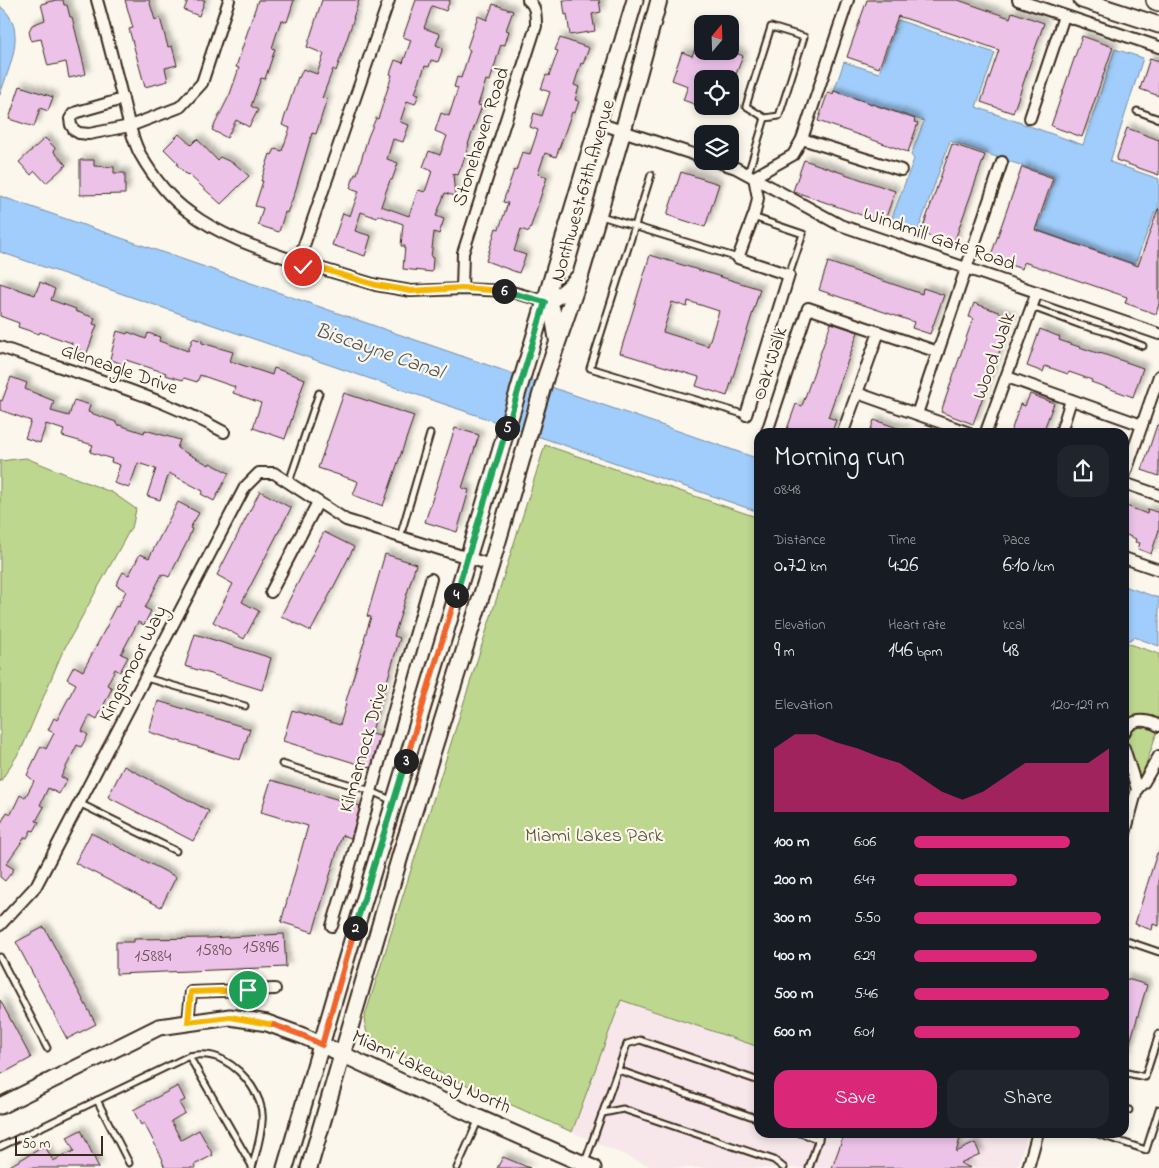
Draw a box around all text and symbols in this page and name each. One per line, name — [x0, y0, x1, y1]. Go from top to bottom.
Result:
north arrow — [694, 15, 739, 60]
map controls — [694, 15, 739, 170]
street label: Stonehaven Road — [446, 64, 518, 210]
button: locate — [694, 70, 739, 115]
street label: Northwest 67th Avenue — [544, 96, 624, 286]
button: layers — [694, 125, 739, 170]
street label: Windmill Gate Road — [859, 200, 1019, 280]
pin — [282, 246, 324, 288]
icon: check — [289, 253, 317, 281]
pin: 6 — [492, 278, 516, 304]
text: 6 — [501, 281, 508, 302]
street label: Wood Walk — [966, 308, 1024, 404]
water label: Biscayne Canal — [311, 316, 450, 389]
street label: Oak Walk — [745, 323, 797, 405]
street label: Gleneagle Drive — [56, 336, 181, 404]
pin: 5 — [494, 416, 520, 440]
text: 5 — [503, 418, 512, 439]
text: Morning run — [774, 438, 905, 479]
button: share — [1057, 445, 1109, 497]
text: 08:48 — [774, 478, 801, 502]
text: Distance — [774, 530, 826, 551]
text: Time — [888, 530, 916, 551]
text: Pace — [1003, 530, 1030, 551]
text: 0.72 — [774, 551, 806, 581]
text: 4:26 — [888, 551, 918, 581]
text: 6:10 — [1003, 551, 1029, 581]
text: km — [806, 557, 827, 578]
text: /km — [1029, 557, 1054, 578]
pin: 4 — [444, 582, 468, 608]
text: 4 — [454, 585, 459, 606]
street label: Kingsmoor Way — [92, 601, 177, 728]
text: Elevation — [774, 615, 825, 636]
text: Heart rate — [888, 615, 946, 636]
text: kcal — [1003, 615, 1025, 636]
text: 9 — [774, 636, 780, 666]
text: 146 — [888, 636, 913, 666]
text: 48 — [1003, 636, 1019, 666]
text: m — [780, 642, 795, 663]
text: bpm — [913, 642, 942, 663]
street label: Kilmarnock Drive — [333, 680, 397, 816]
text: Elevation — [774, 693, 833, 717]
text: 120–129 m — [1050, 693, 1109, 717]
pin: 3 — [394, 748, 418, 774]
text: 3 — [404, 751, 409, 772]
park label: Miami Lakes Park — [525, 822, 663, 851]
text: 100 m — [774, 830, 809, 854]
text: 6:06 — [854, 830, 876, 854]
text: 200 m — [774, 868, 812, 892]
text: 6:47 — [854, 868, 876, 892]
text: 300 m — [774, 906, 811, 930]
text: 5:50 — [854, 906, 881, 930]
pin: 2 — [342, 916, 368, 940]
text: 2 — [352, 918, 359, 939]
house number: 15896 — [243, 935, 279, 961]
house number: 15890 — [196, 938, 232, 964]
house number: 15884 — [135, 944, 172, 970]
text: 400 m — [774, 944, 811, 968]
text: 6:29 — [854, 944, 875, 968]
pin — [227, 969, 269, 1011]
icon: arrive — [234, 976, 262, 1004]
text: 500 m — [774, 982, 813, 1006]
text: 5:46 — [854, 982, 878, 1006]
text: 600 m — [774, 1020, 811, 1044]
text: 6:01 — [854, 1020, 874, 1044]
street label: Miami Lakeway North — [346, 1023, 516, 1123]
button: Save — [774, 1070, 937, 1128]
button: Share — [947, 1070, 1109, 1128]
scale bar — [15, 1133, 102, 1156]
text: 50 m — [22, 1134, 50, 1155]

